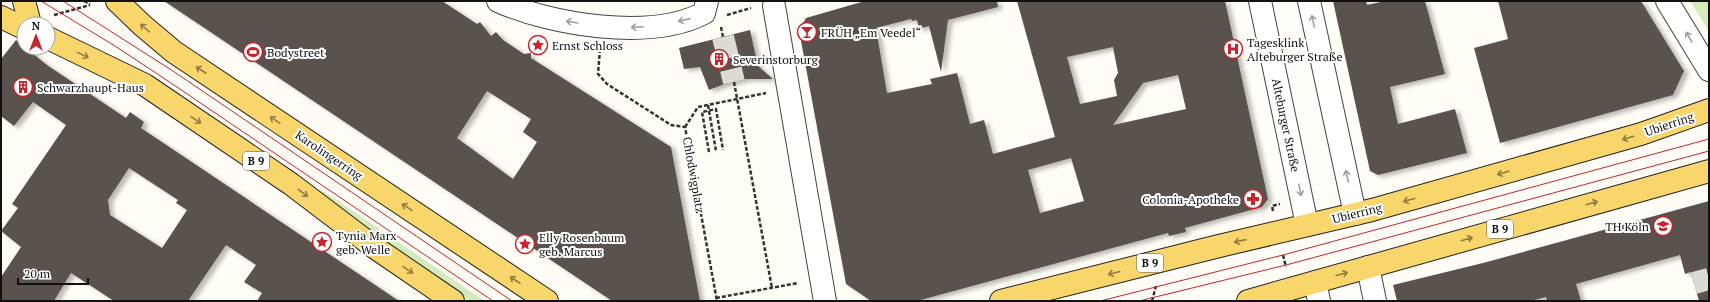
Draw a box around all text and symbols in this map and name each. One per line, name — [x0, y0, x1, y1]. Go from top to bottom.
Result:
one-way arrow — [1309, 15, 1317, 28]
north arrow — [16, 16, 56, 56]
one-way arrow — [678, 17, 691, 24]
one-way arrow — [566, 18, 579, 26]
text: N — [32, 19, 41, 33]
bar icon: FRÜH „Em Veedel“ — [796, 21, 818, 43]
one-way arrow — [140, 23, 150, 32]
one-way arrow — [631, 23, 644, 30]
place label: FRÜH „Em Veedel“ — [821, 25, 921, 40]
one-way arrow — [1685, 32, 1693, 43]
place icon: Ernst Schloss — [527, 34, 549, 56]
place label: Tagesklink Alteburger Straße — [1247, 35, 1342, 64]
place label: Ernst Schloss — [552, 38, 623, 53]
hospital icon: Tagesklink Alteburger Straße — [1222, 38, 1244, 60]
sports icon: Bodystreet — [242, 41, 264, 63]
place label: Bodystreet — [267, 45, 325, 60]
building icon: Severinstorburg — [708, 48, 730, 70]
one-way arrow — [77, 52, 89, 59]
place label: Severinstorburg — [733, 52, 818, 67]
one-way arrow — [196, 66, 207, 74]
building icon: Schwarzhaupt-Haus — [12, 76, 34, 98]
street label: Alteburger Straße — [1269, 77, 1303, 173]
place label: Schwarzhaupt-Haus — [37, 80, 144, 95]
street label: Ubierring — [1643, 108, 1696, 139]
one-way arrow — [190, 116, 201, 124]
one-way arrow — [270, 116, 281, 124]
street label: Karolingerring — [292, 127, 366, 183]
one-way arrow — [1622, 135, 1635, 142]
street label: Chlodwigplatz — [680, 136, 708, 214]
road number: B 9 — [243, 152, 269, 170]
one-way arrow — [1342, 170, 1350, 183]
one-way arrow — [1497, 170, 1510, 177]
one-way arrow — [1296, 183, 1304, 196]
pharmacy icon: Colonia-Apotheke — [1242, 188, 1264, 210]
one-way arrow — [297, 189, 308, 198]
place label: Colonia-Apotheke — [1142, 192, 1239, 207]
one-way arrow — [1402, 197, 1415, 204]
street label: Ubierring — [1331, 199, 1384, 226]
one-way arrow — [1585, 199, 1598, 206]
one-way arrow — [401, 203, 412, 212]
school or university icon: TH Köln — [1652, 215, 1674, 237]
place label: TH Köln — [1605, 219, 1649, 234]
road number: B 9 — [1487, 220, 1513, 238]
place label: Tynia Marx geb. Welle — [336, 228, 397, 257]
place label: Elly Rosenbaum geb. Marcus — [539, 230, 625, 259]
place icon: Tynia Marx geb. Welle — [311, 231, 333, 253]
place icon: Elly Rosenbaum geb. Marcus — [514, 233, 536, 255]
one-way arrow — [1460, 235, 1473, 242]
one-way arrow — [1234, 238, 1247, 245]
road number: B 9 — [1137, 254, 1163, 272]
scale bar — [18, 260, 88, 286]
text: 20 m — [24, 266, 51, 281]
one-way arrow — [402, 266, 413, 274]
one-way arrow — [1107, 269, 1120, 277]
one-way arrow — [1335, 270, 1348, 278]
one-way arrow — [509, 275, 521, 283]

